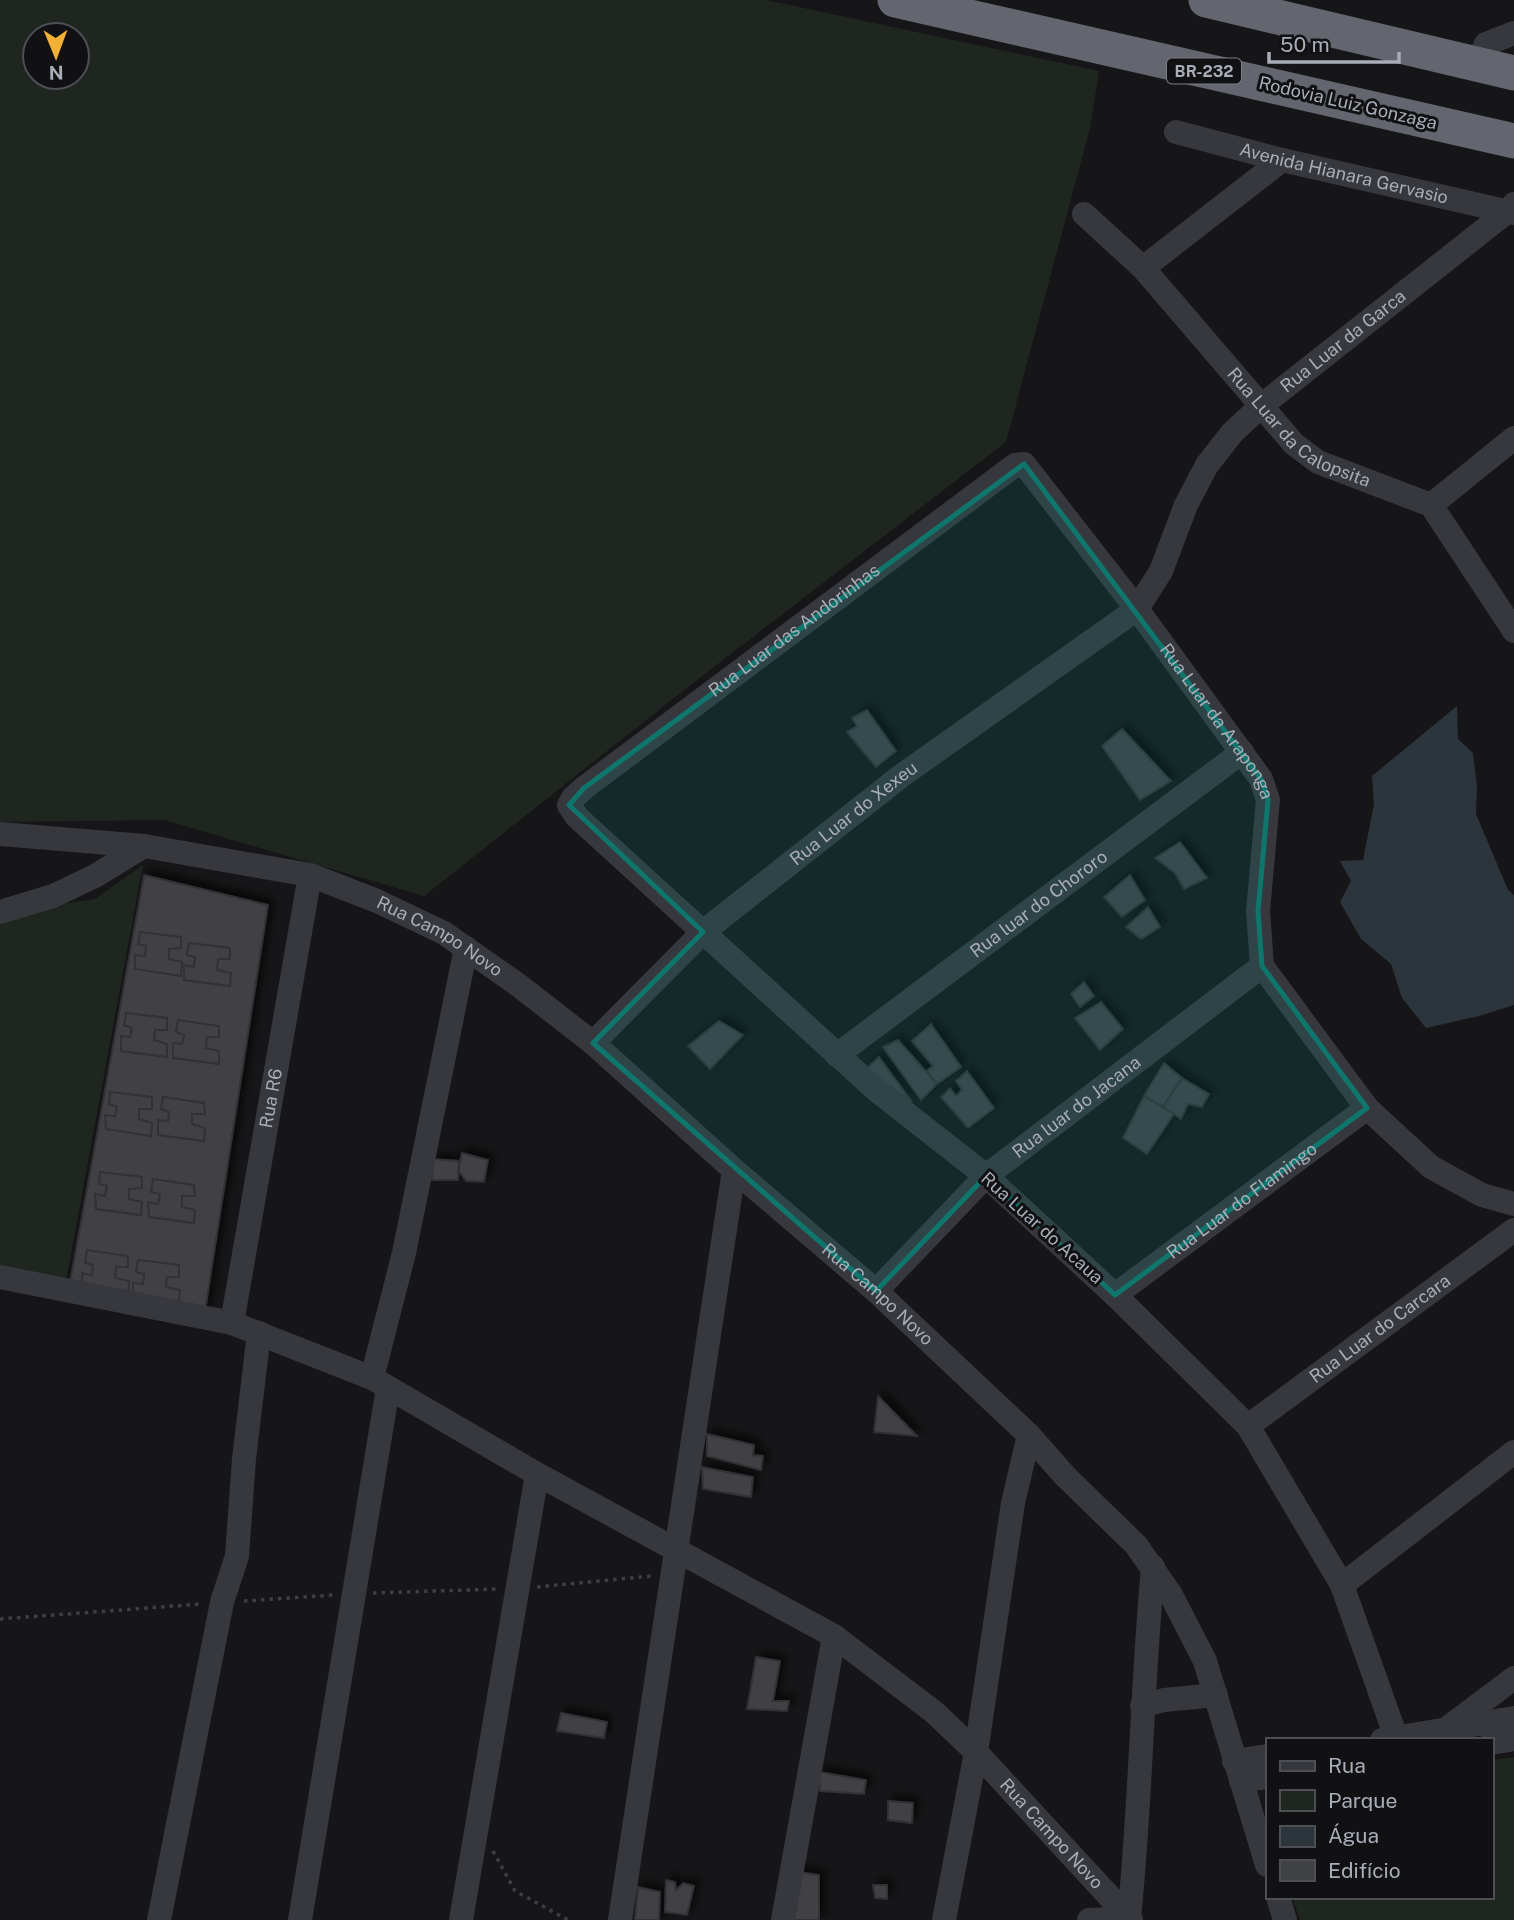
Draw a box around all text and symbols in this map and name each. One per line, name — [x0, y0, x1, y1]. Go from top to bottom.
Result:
north arrow — [21, 21, 91, 91]
scale bar — [1269, 21, 1398, 65]
text: 50 m — [1280, 32, 1330, 57]
road number: BR-232 — [1167, 58, 1241, 83]
text: N — [49, 62, 64, 84]
street label: Rodovia Luiz Gonzaga — [1257, 72, 1439, 133]
street label: Avenida Hianara Gervasio — [1237, 138, 1450, 208]
street label: Rua Luar da Garca — [1276, 285, 1410, 397]
street label: Rua Luar da Calopsita — [1223, 363, 1374, 491]
street label: Rua Luar das Andorinhas — [704, 559, 884, 701]
street label: Rua Luar da Araponga — [1156, 639, 1278, 802]
street label: Rua Luar do Xexeu — [786, 757, 921, 869]
street label: Rua luar do Chororo — [966, 846, 1111, 962]
street label: Rua Campo Novo — [374, 891, 507, 981]
street label: Rua luar do Jacana — [1008, 1051, 1145, 1162]
street label: Rua R6 — [255, 1067, 286, 1130]
street label: Rua Luar do Flamingo — [1162, 1138, 1321, 1263]
street label: Rua Luar do Acaua — [977, 1167, 1108, 1288]
street label: Rua Campo Novo — [818, 1239, 938, 1349]
street label: Rua Luar do Carcara — [1305, 1270, 1454, 1387]
legend — [1266, 1738, 1493, 1899]
text: Rua — [1328, 1753, 1366, 1778]
street label: Rua Campo Novo — [996, 1774, 1108, 1893]
text: Parque — [1328, 1788, 1397, 1813]
text: Água — [1328, 1823, 1379, 1848]
text: Edifício — [1328, 1858, 1401, 1883]

